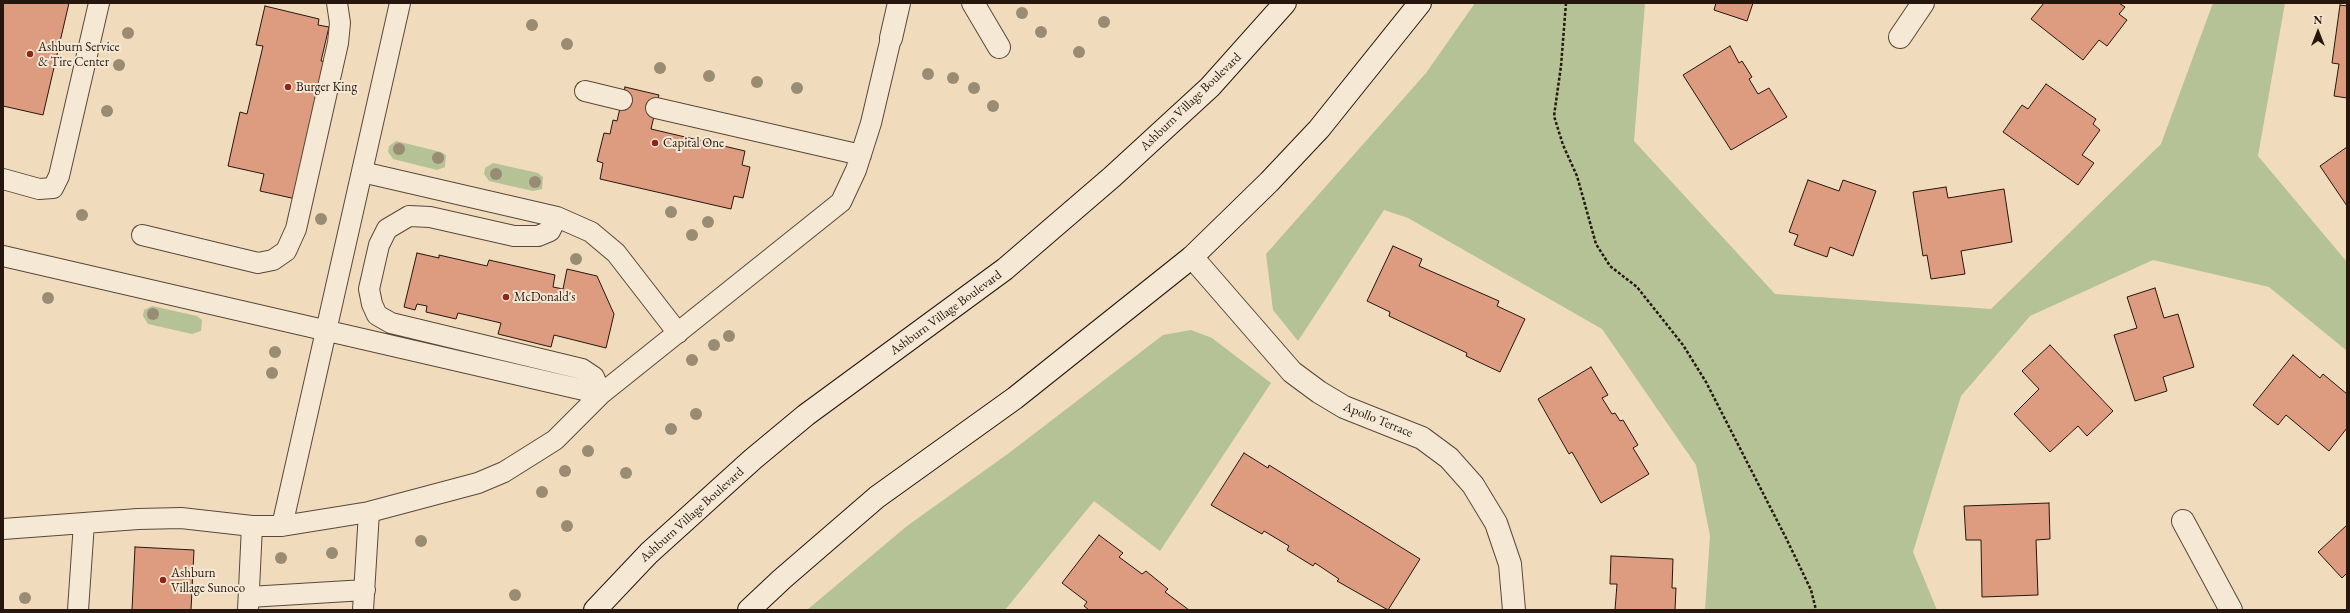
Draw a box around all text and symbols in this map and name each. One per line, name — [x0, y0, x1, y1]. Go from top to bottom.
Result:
north arrow — [2298, 12, 2338, 52]
text: N — [2314, 13, 2322, 27]
place label: Ashburn Service & Tire Center — [38, 39, 120, 70]
marker: Ashburn Service & Tire Center — [25, 49, 35, 59]
street label: Ashburn Village Boulevard — [1137, 50, 1245, 154]
place label: Burger King — [296, 79, 357, 95]
marker: Burger King — [283, 82, 293, 92]
place label: Capital One — [663, 135, 724, 151]
marker: Capital One — [650, 138, 660, 148]
street label: Ashburn Village Boulevard — [887, 267, 1005, 359]
place label: McDonald's — [514, 289, 576, 305]
marker: McDonald's — [501, 292, 511, 302]
street label: Apollo Terrace — [1341, 399, 1415, 441]
street label: Ashburn Village Boulevard — [637, 464, 747, 566]
place label: Ashburn Village Sunoco — [171, 565, 245, 596]
marker: Ashburn Village Sunoco — [158, 575, 168, 585]

